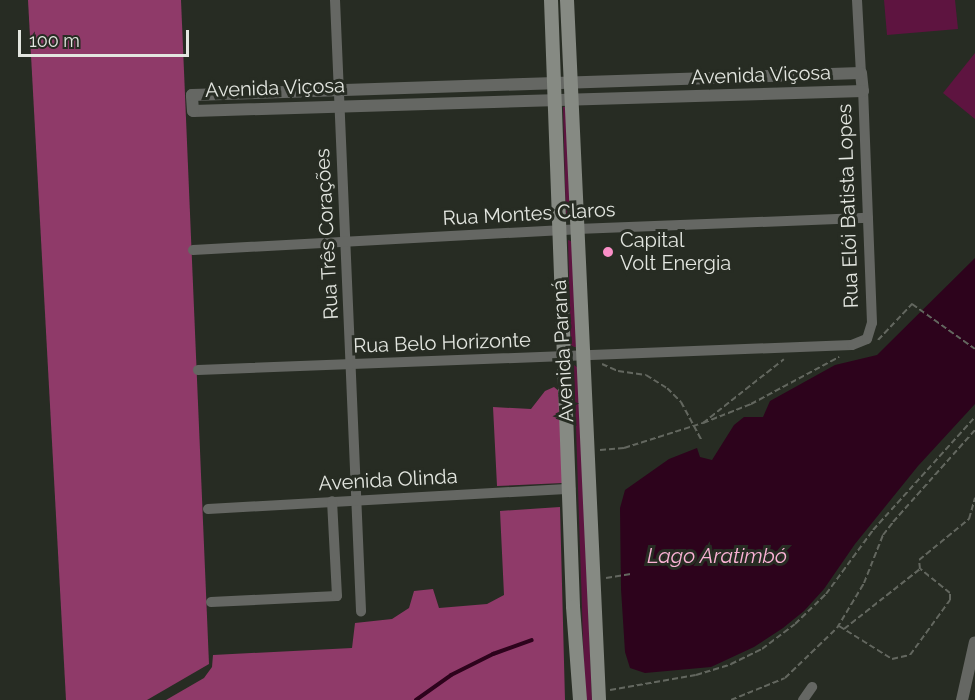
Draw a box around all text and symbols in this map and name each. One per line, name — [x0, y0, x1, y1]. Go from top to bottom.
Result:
scale bar — [21, 18, 192, 56]
text: 100 m — [29, 30, 80, 51]
street label: Avenida Viçosa — [690, 61, 832, 89]
street label: Avenida Viçosa — [204, 74, 346, 102]
street label: Rua Elói Batista Lopes — [832, 103, 864, 309]
street label: Rua Três Corações — [311, 147, 343, 321]
street label: Rua Montes Claros — [442, 197, 616, 231]
place label: Capital Volt Energia — [620, 228, 731, 275]
marker: Capital Volt Energia — [601, 245, 615, 259]
street label: Avenida Paraná — [547, 279, 579, 423]
street label: Rua Belo Horizonte — [353, 328, 531, 358]
street label: Avenida Olinda — [318, 464, 458, 496]
water label: Lago Aratimbó — [647, 543, 787, 569]

